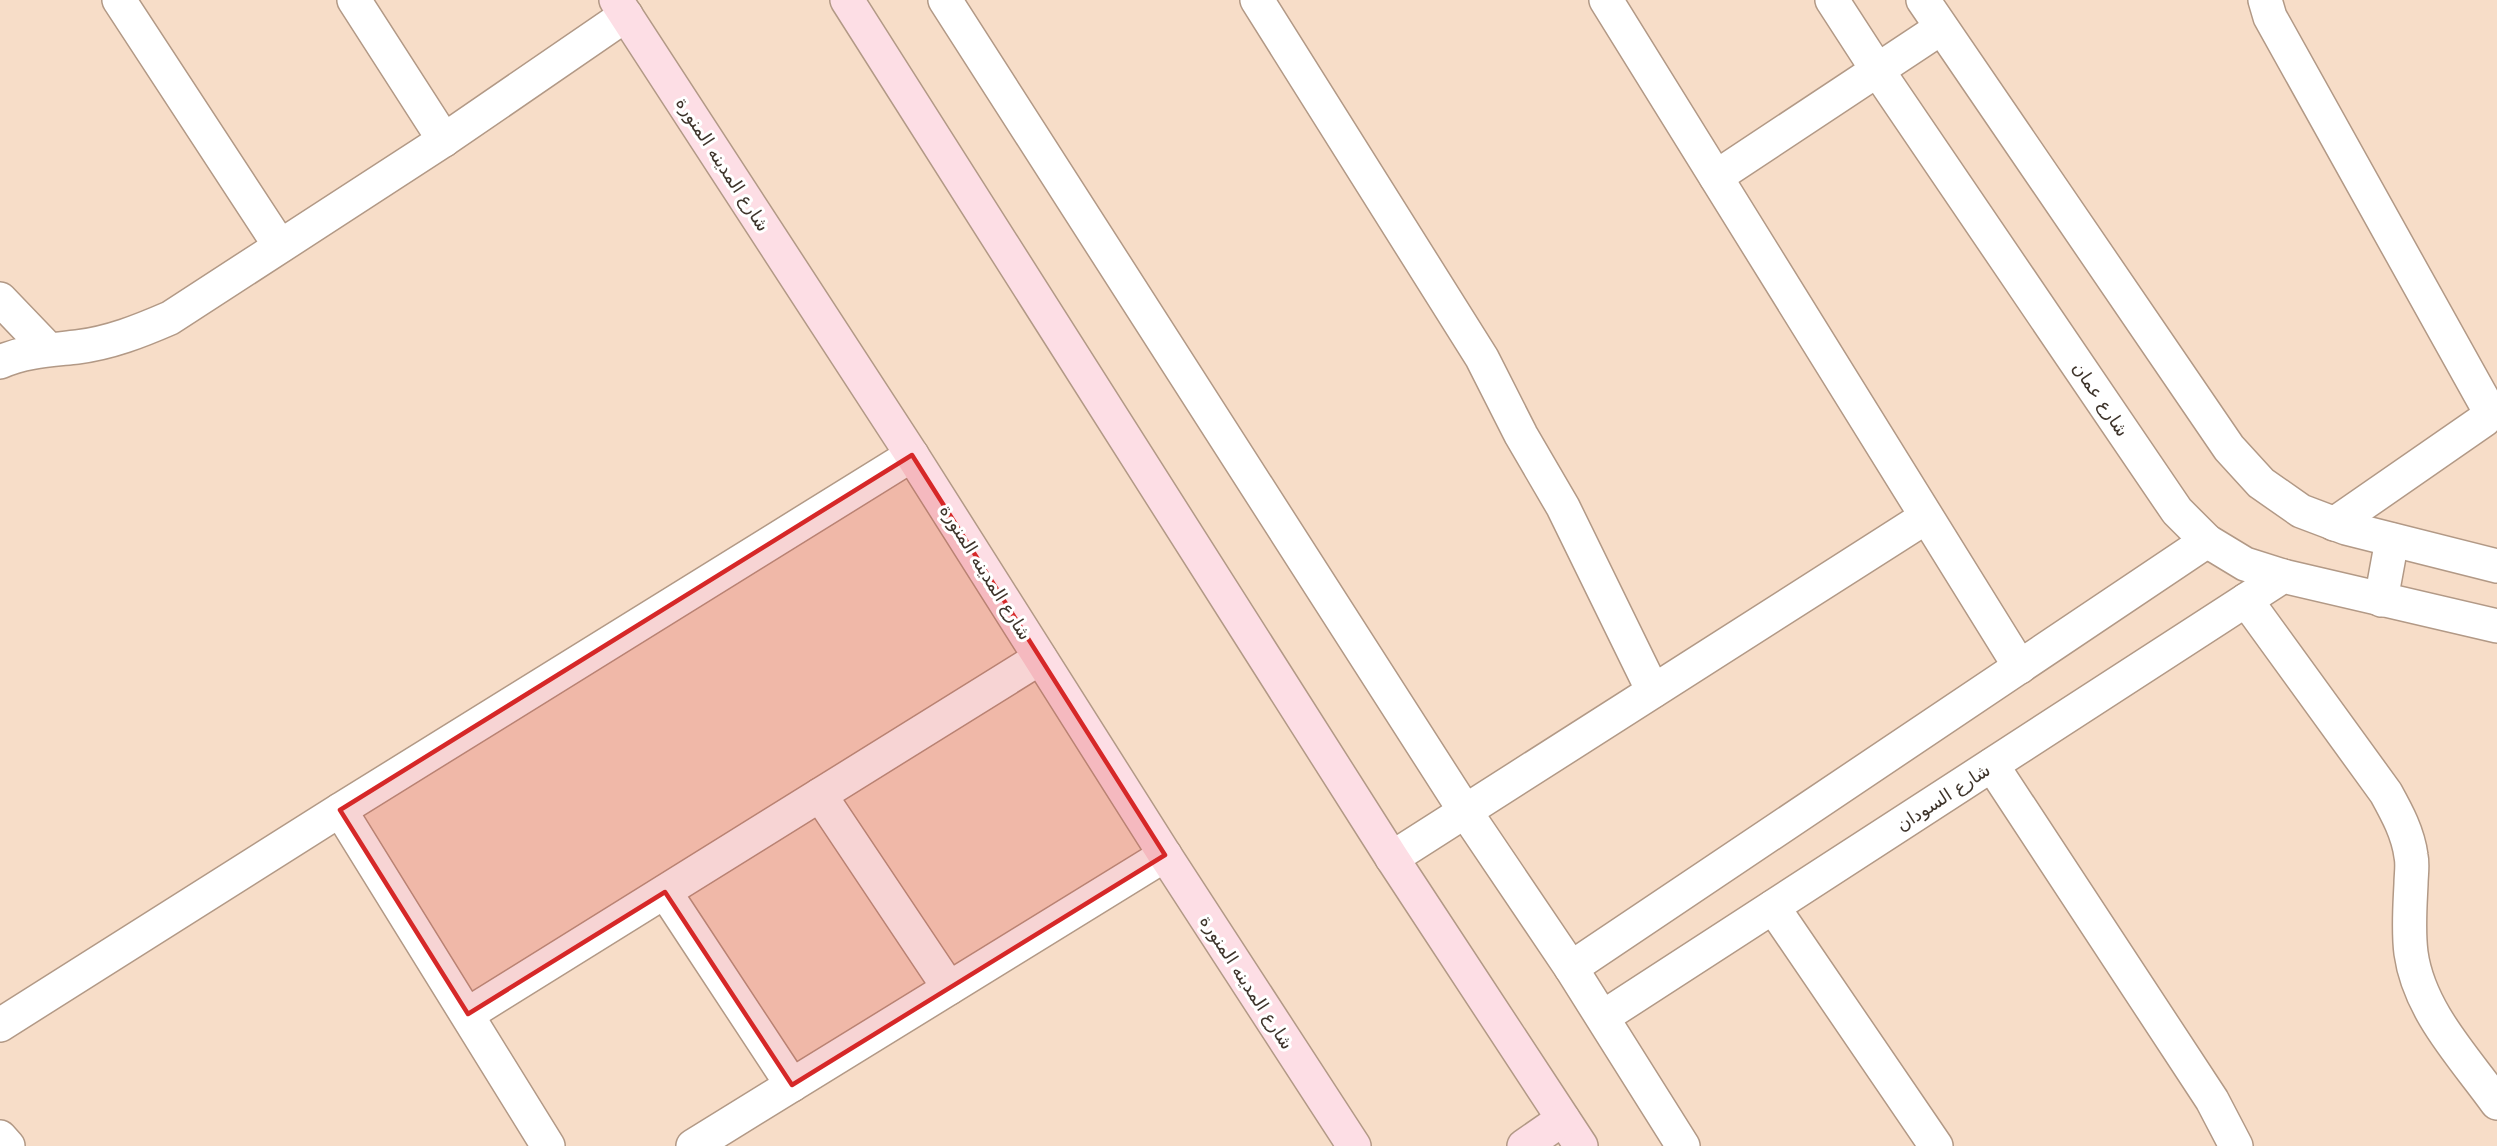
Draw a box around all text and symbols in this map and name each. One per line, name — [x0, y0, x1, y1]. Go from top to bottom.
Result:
street label: شارع المدينه المنورة — [671, 93, 774, 236]
street label: شارع عمان — [2068, 358, 2134, 441]
street label: شارع المدينه المنورة — [935, 500, 1036, 644]
street label: شارع السودان — [1892, 759, 1994, 836]
street label: شارع المدينه المنورة — [1195, 911, 1298, 1054]

